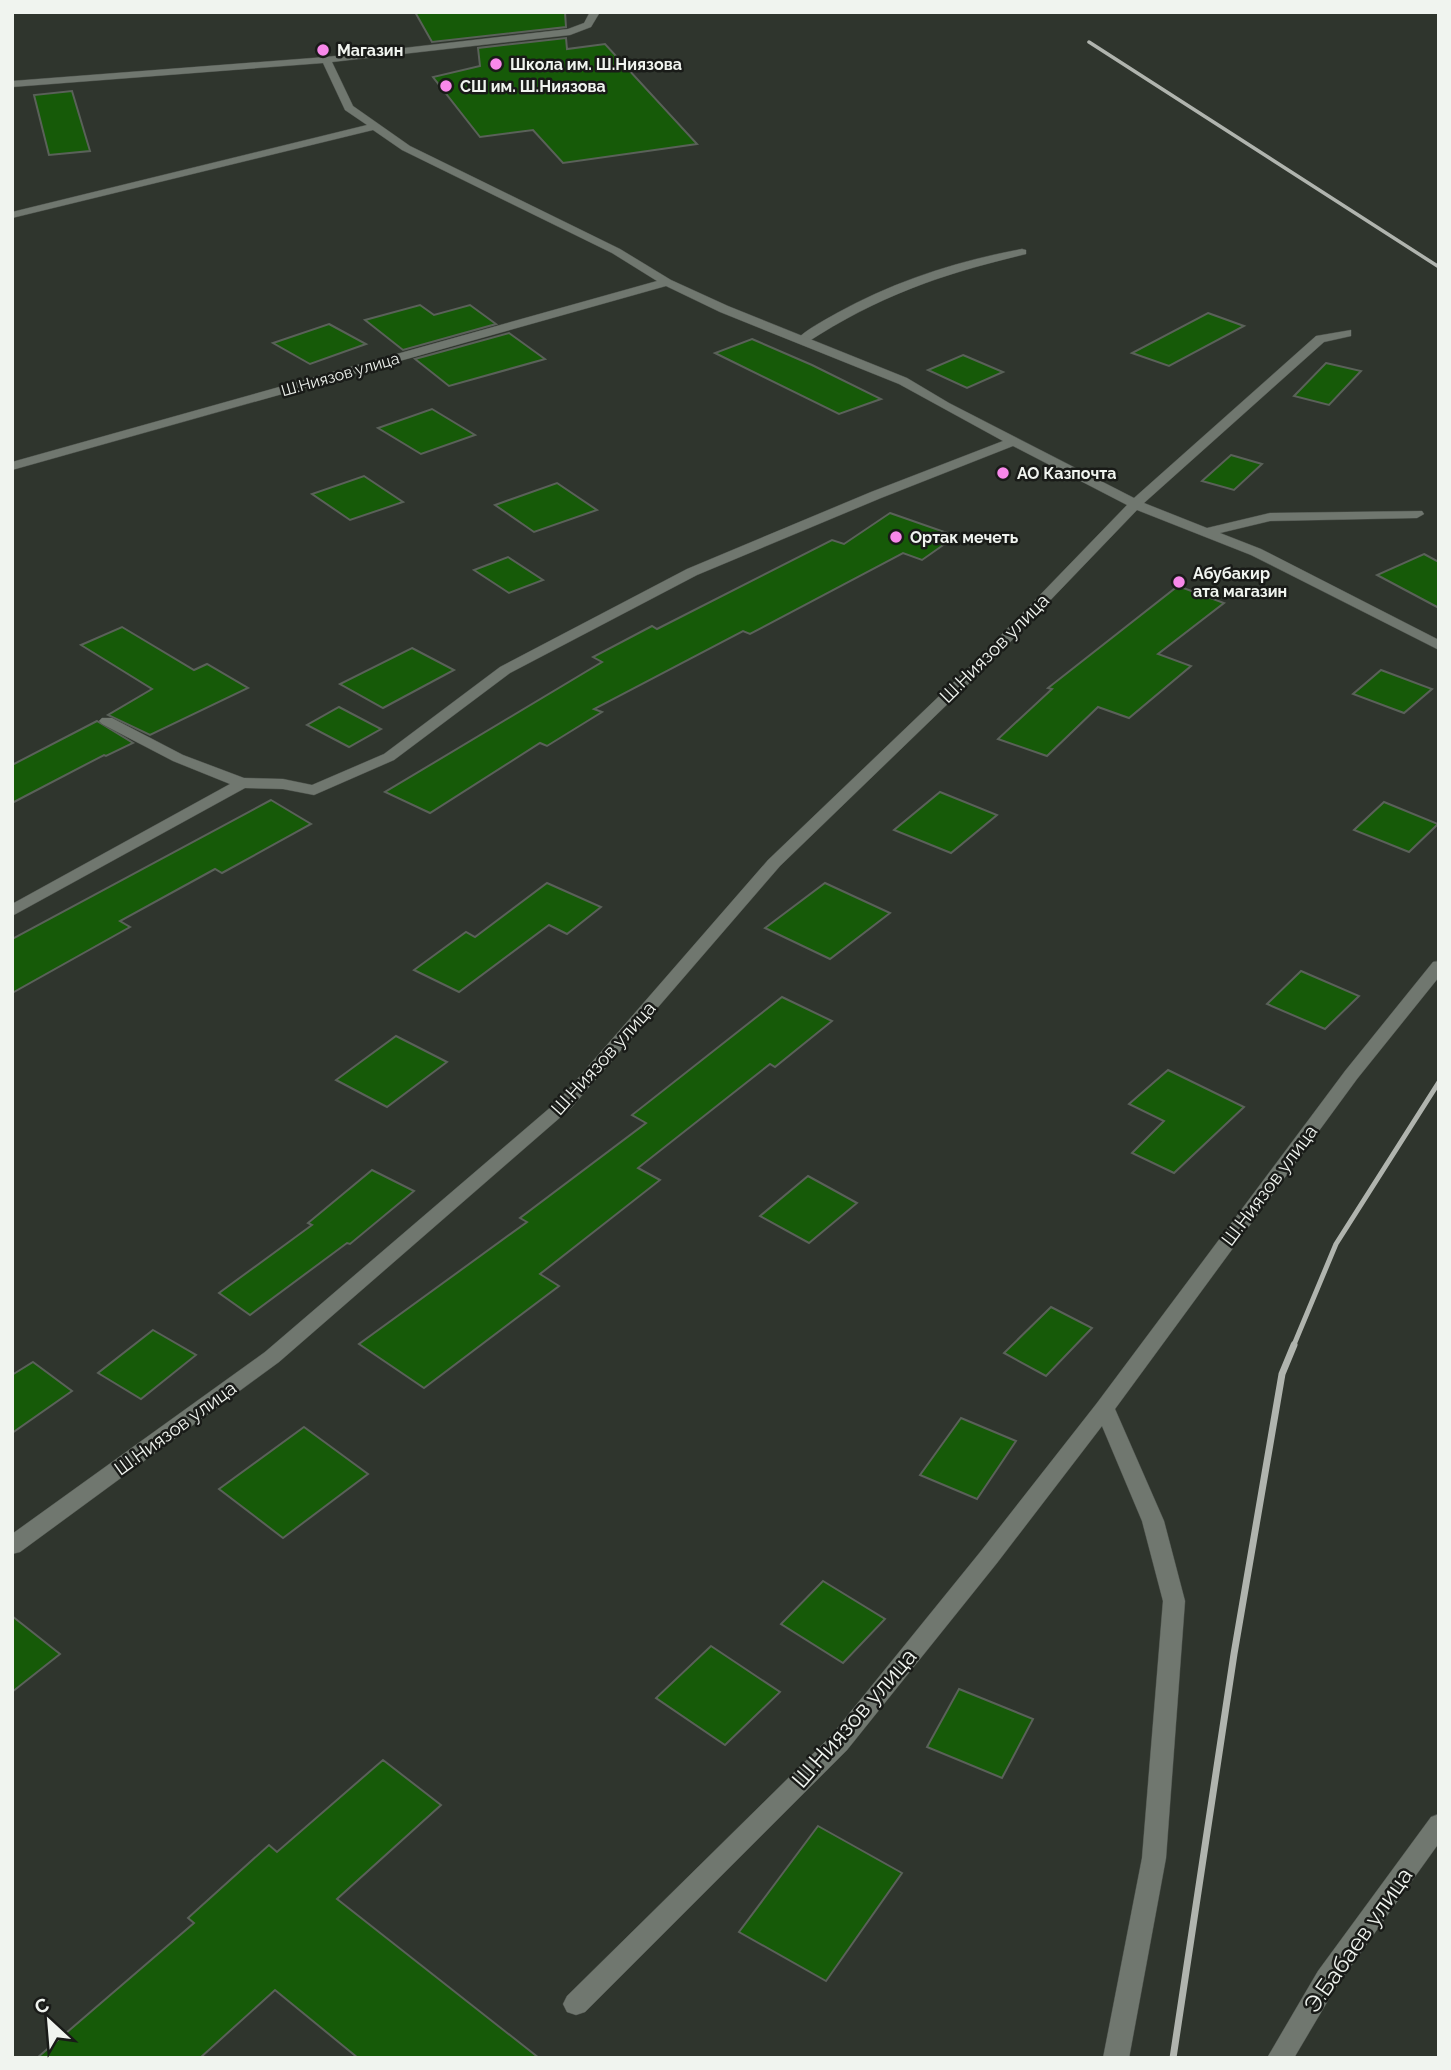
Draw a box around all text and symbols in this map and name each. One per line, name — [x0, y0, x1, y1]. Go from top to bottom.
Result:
place label: Магазин — [337, 41, 403, 60]
marker: Магазин — [315, 42, 331, 58]
place label: Школа им. Ш.Ниязова — [510, 55, 682, 74]
marker: Школа им. Ш.Ниязова — [488, 56, 504, 72]
place label: СШ им. Ш.Ниязова — [460, 77, 606, 96]
marker: СШ им. Ш.Ниязова — [438, 78, 454, 94]
street label: Ш.Ниязов улица — [279, 349, 401, 400]
place label: АО Казпочта — [1017, 464, 1116, 483]
marker: АО Казпочта — [995, 465, 1011, 481]
place label: Ортак мечеть — [910, 528, 1019, 547]
marker: Ортак мечеть — [888, 529, 904, 545]
place label: Абубакир ата магазин — [1193, 564, 1287, 601]
marker: Абубакир ата магазин — [1171, 574, 1187, 590]
street label: Ш.Ниязов улица — [935, 589, 1053, 707]
street label: Ш.Ниязов улица — [546, 997, 660, 1119]
street label: Ш.Ниязов улица — [1217, 1120, 1321, 1250]
street label: Ш.Ниязов улица — [110, 1376, 240, 1480]
street label: Ш.Ниязов улица — [786, 1643, 921, 1793]
street label: Э.Бабаев улица — [1298, 1862, 1418, 2017]
north arrow — [14, 1986, 84, 2056]
text: С — [31, 1993, 52, 2018]

